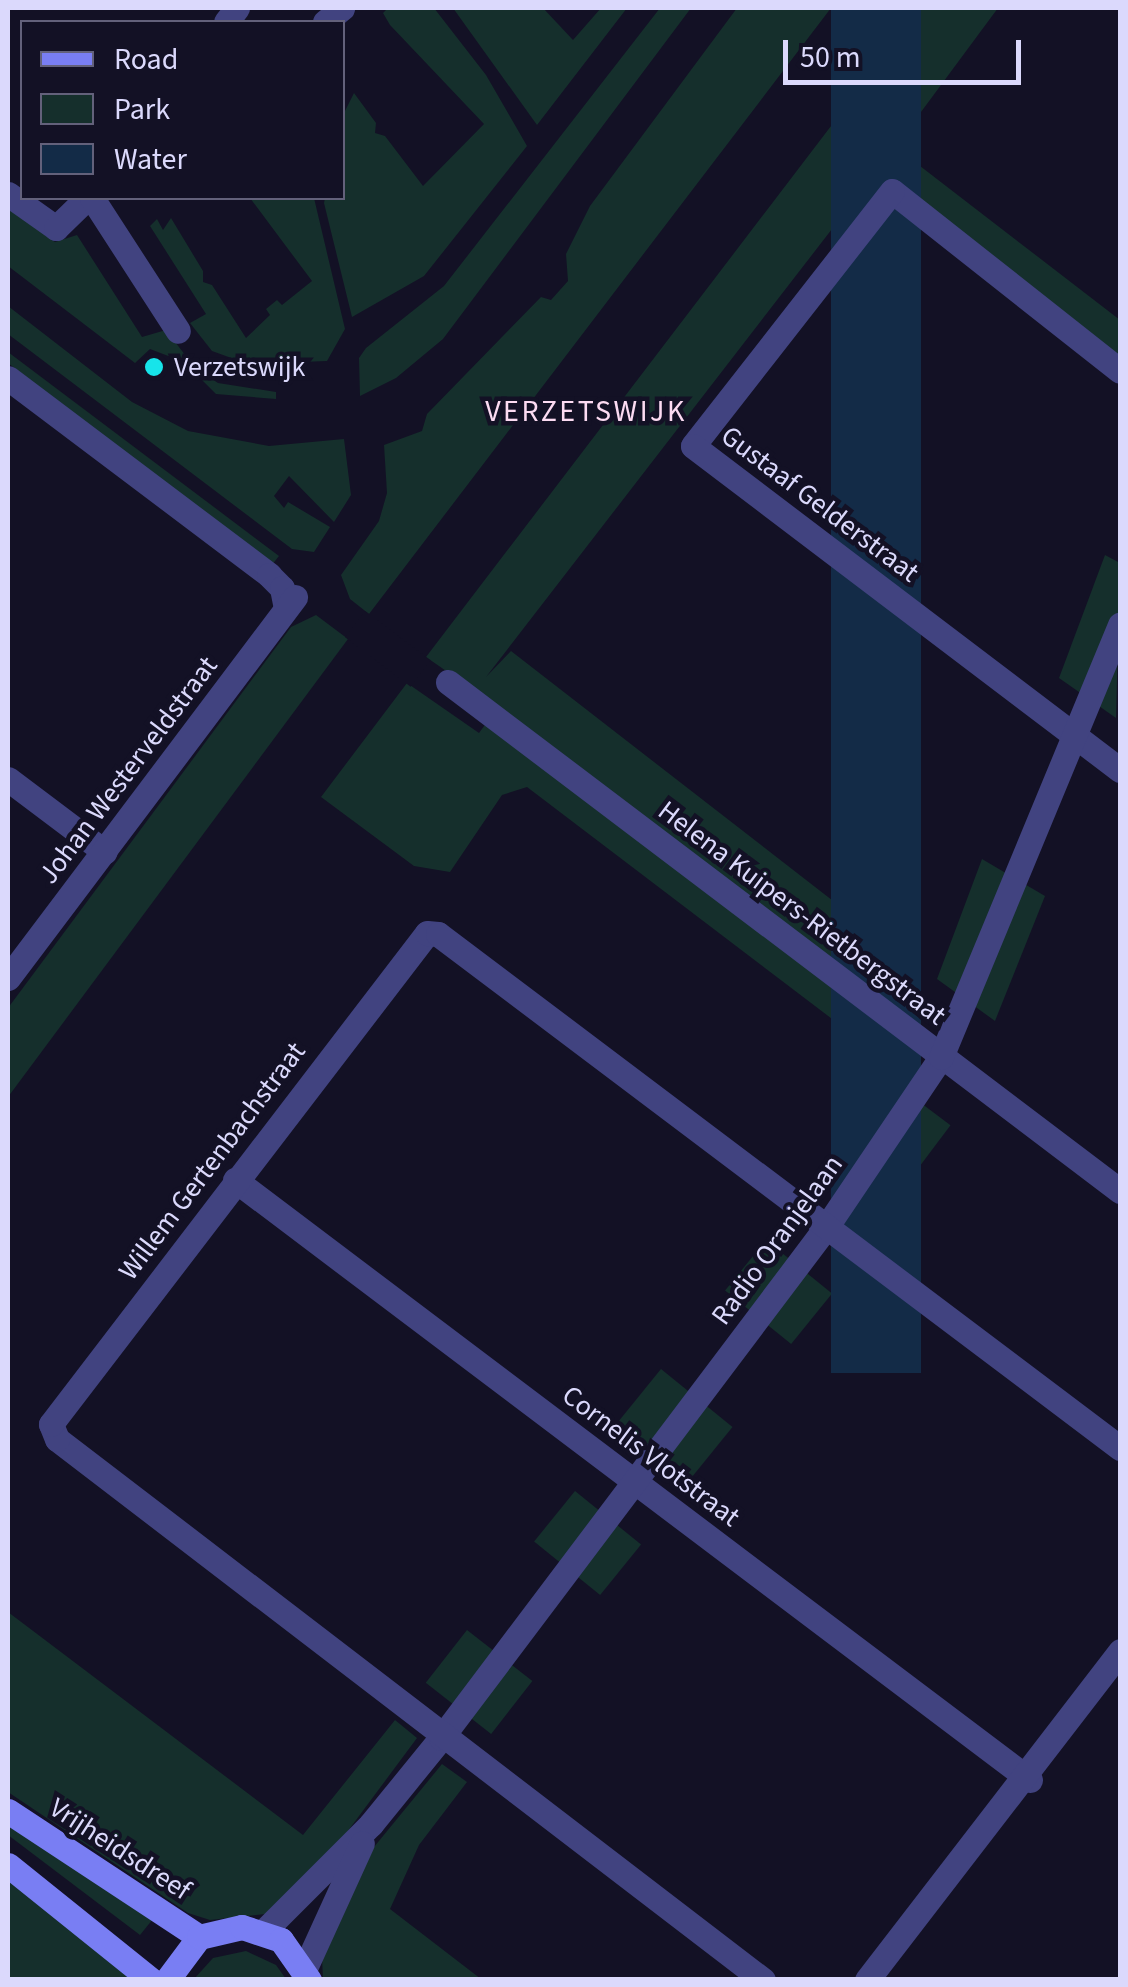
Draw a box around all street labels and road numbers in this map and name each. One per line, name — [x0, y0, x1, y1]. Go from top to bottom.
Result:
street label: Gustaaf Gelderstraat — [714, 419, 926, 589]
street label: Johan Westerveldstraat — [32, 650, 224, 890]
street label: Helena Kuipers-Rietbergstraat — [651, 794, 953, 1032]
street label: Willem Gertenbachstraat — [112, 1035, 312, 1287]
street label: Radio Oranjelaan — [704, 1149, 850, 1331]
street label: Cornelis Vlotstraat — [555, 1378, 747, 1534]
street label: Vrijheidsdreef — [43, 1791, 197, 1907]

